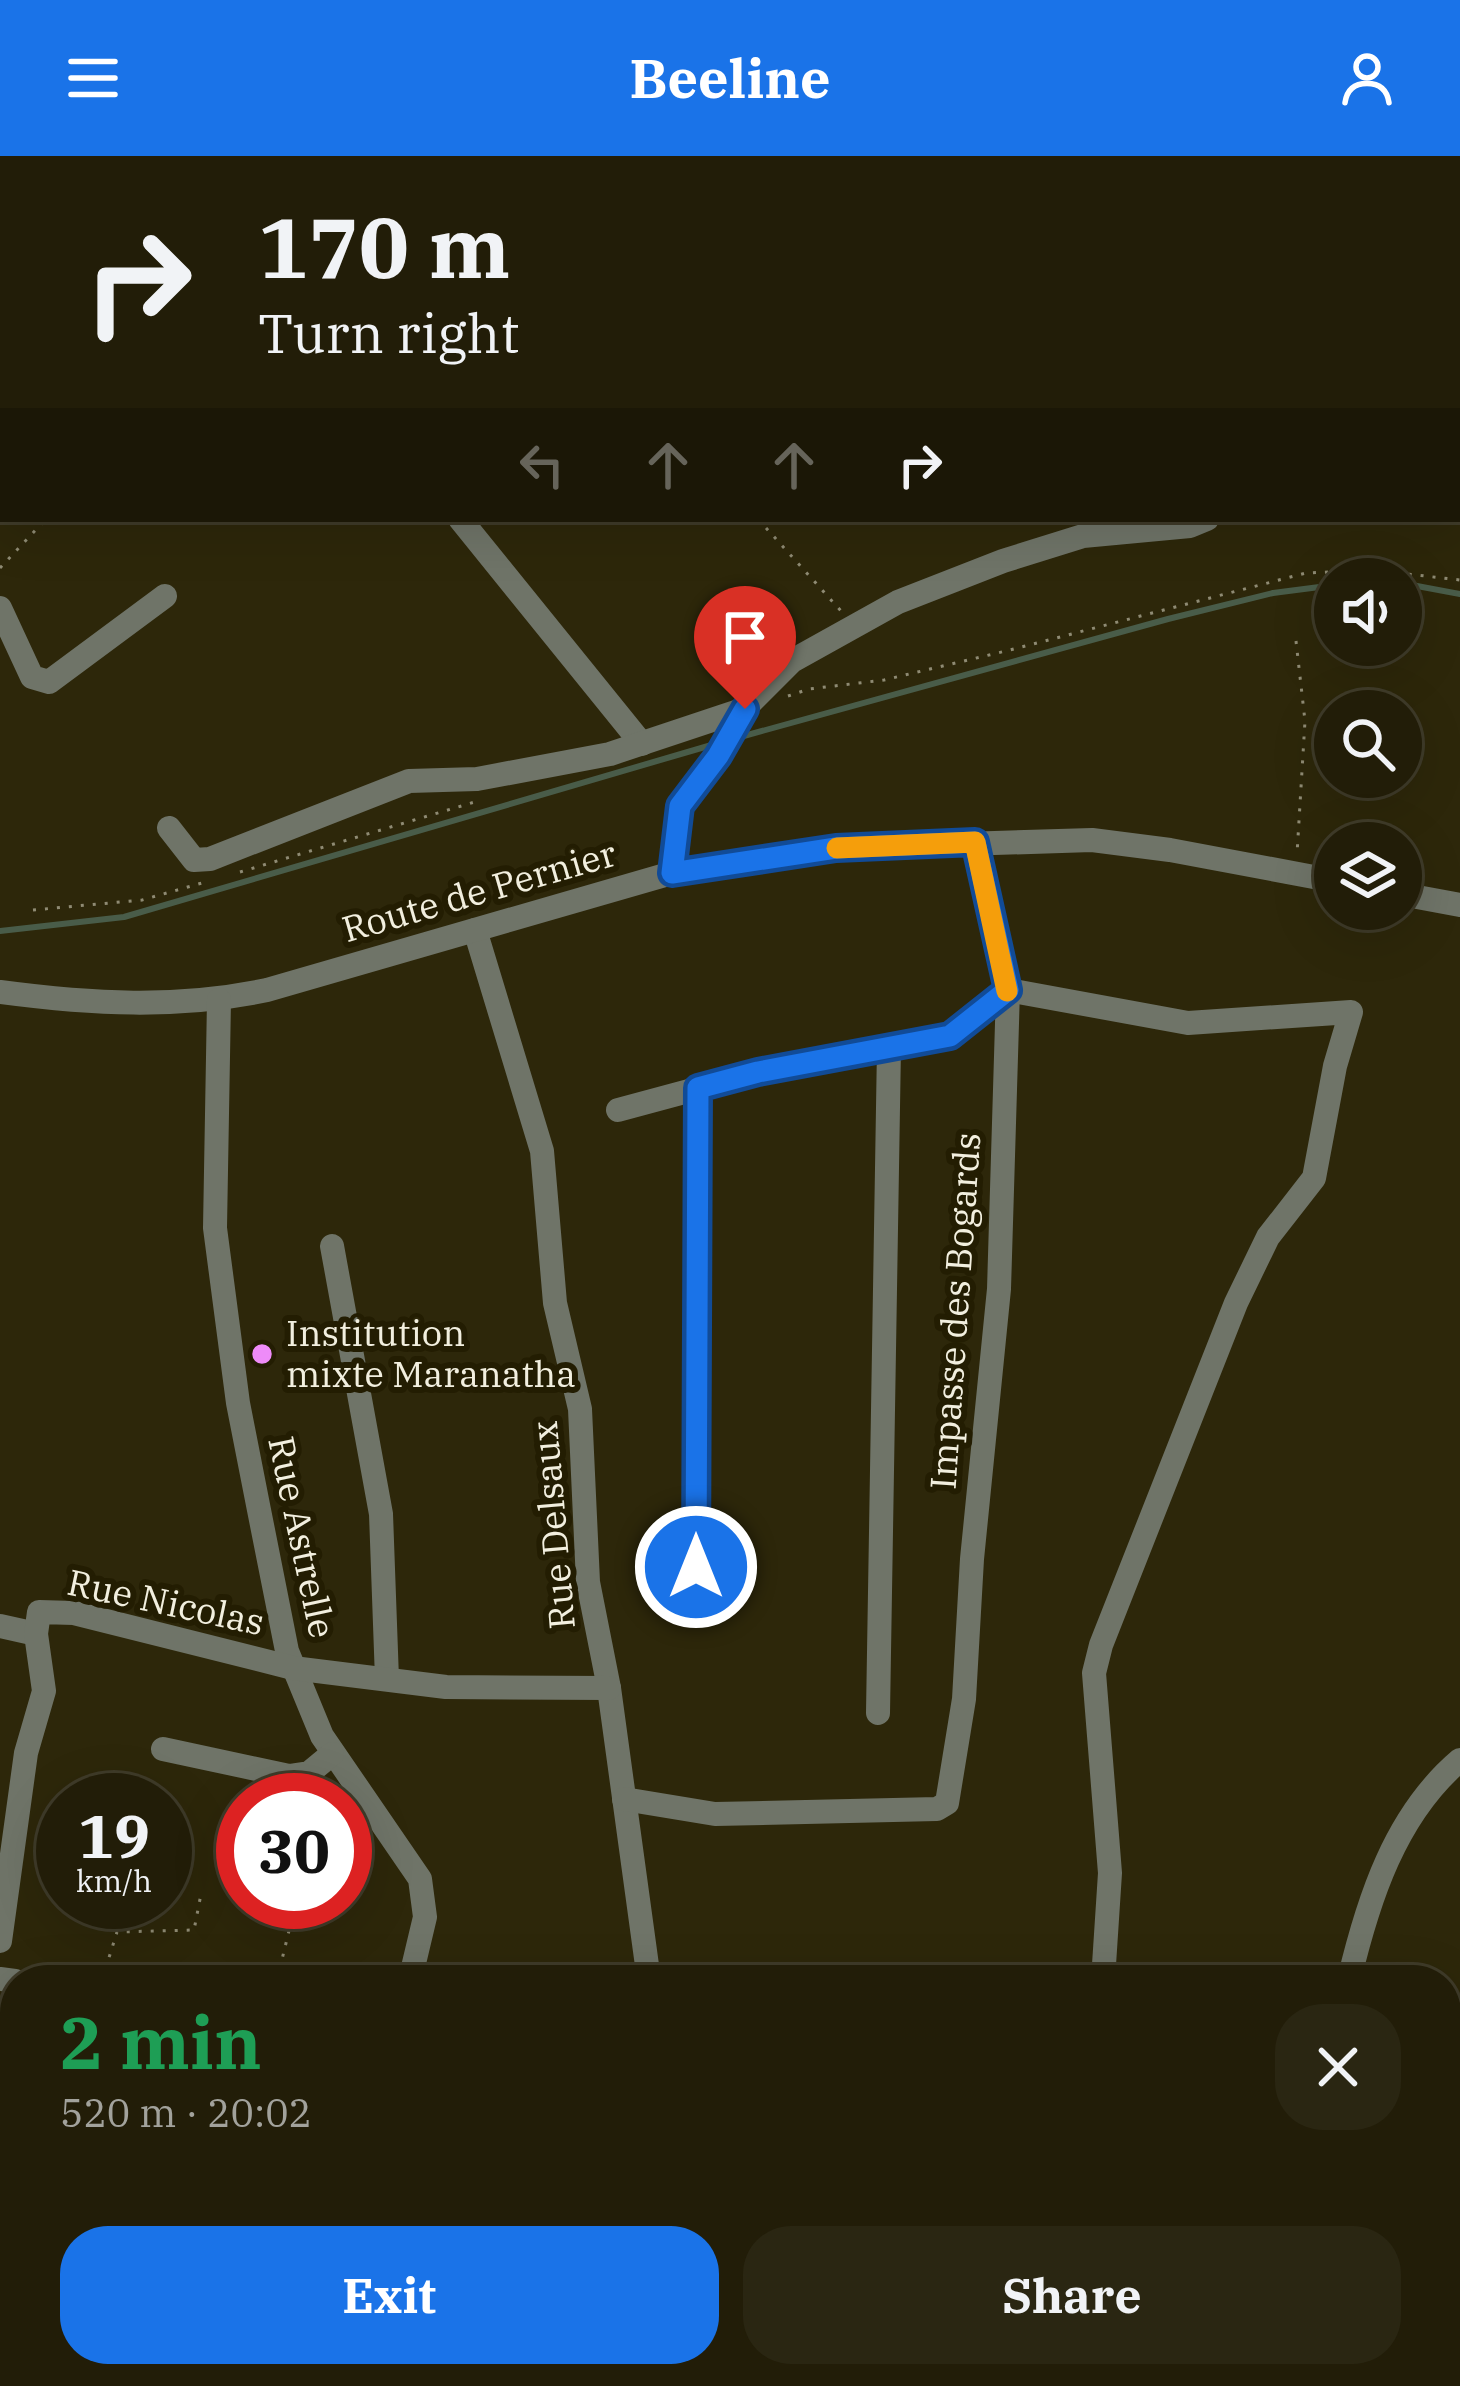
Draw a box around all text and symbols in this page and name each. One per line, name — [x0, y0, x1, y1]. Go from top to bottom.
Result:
text: Beeline — [629, 43, 831, 113]
icon: menu — [60, 45, 126, 111]
icon: person — [1334, 45, 1400, 111]
text: 170 m — [258, 192, 510, 301]
icon: right — [60, 204, 216, 360]
text: Turn right — [258, 298, 520, 368]
icon: left — [509, 432, 575, 498]
icon: ahead — [635, 432, 701, 498]
icon: ahead — [761, 432, 827, 498]
icon: right — [887, 432, 953, 498]
map controls — [1314, 558, 1422, 930]
button: sound — [1314, 558, 1422, 666]
pin — [694, 586, 796, 709]
icon: arrive — [712, 604, 778, 670]
button: search — [1314, 690, 1422, 798]
button: layers — [1314, 822, 1422, 930]
street label: Route de Pernier — [336, 829, 621, 952]
street label: Impasse des Bogards — [919, 1131, 990, 1491]
place label: Institution mixte Maranatha — [286, 1309, 576, 1397]
marker: Institution mixte Maranatha — [249, 1341, 275, 1367]
street label: Rue Delsaux — [520, 1419, 585, 1631]
street label: Rue Astrelle — [258, 1432, 347, 1642]
position arrow — [633, 1504, 759, 1630]
street label: Rue Nicolas — [63, 1558, 269, 1645]
speed limit sign: 30 — [216, 1773, 372, 1929]
text: 19 — [78, 1796, 150, 1875]
text: km/h — [76, 1861, 152, 1900]
text: 2 min — [60, 1995, 262, 2089]
button: close — [1275, 2004, 1401, 2130]
text: 520 m · 20:02 — [60, 2087, 312, 2138]
button: Exit — [60, 2226, 719, 2364]
button: Share — [743, 2226, 1401, 2364]

